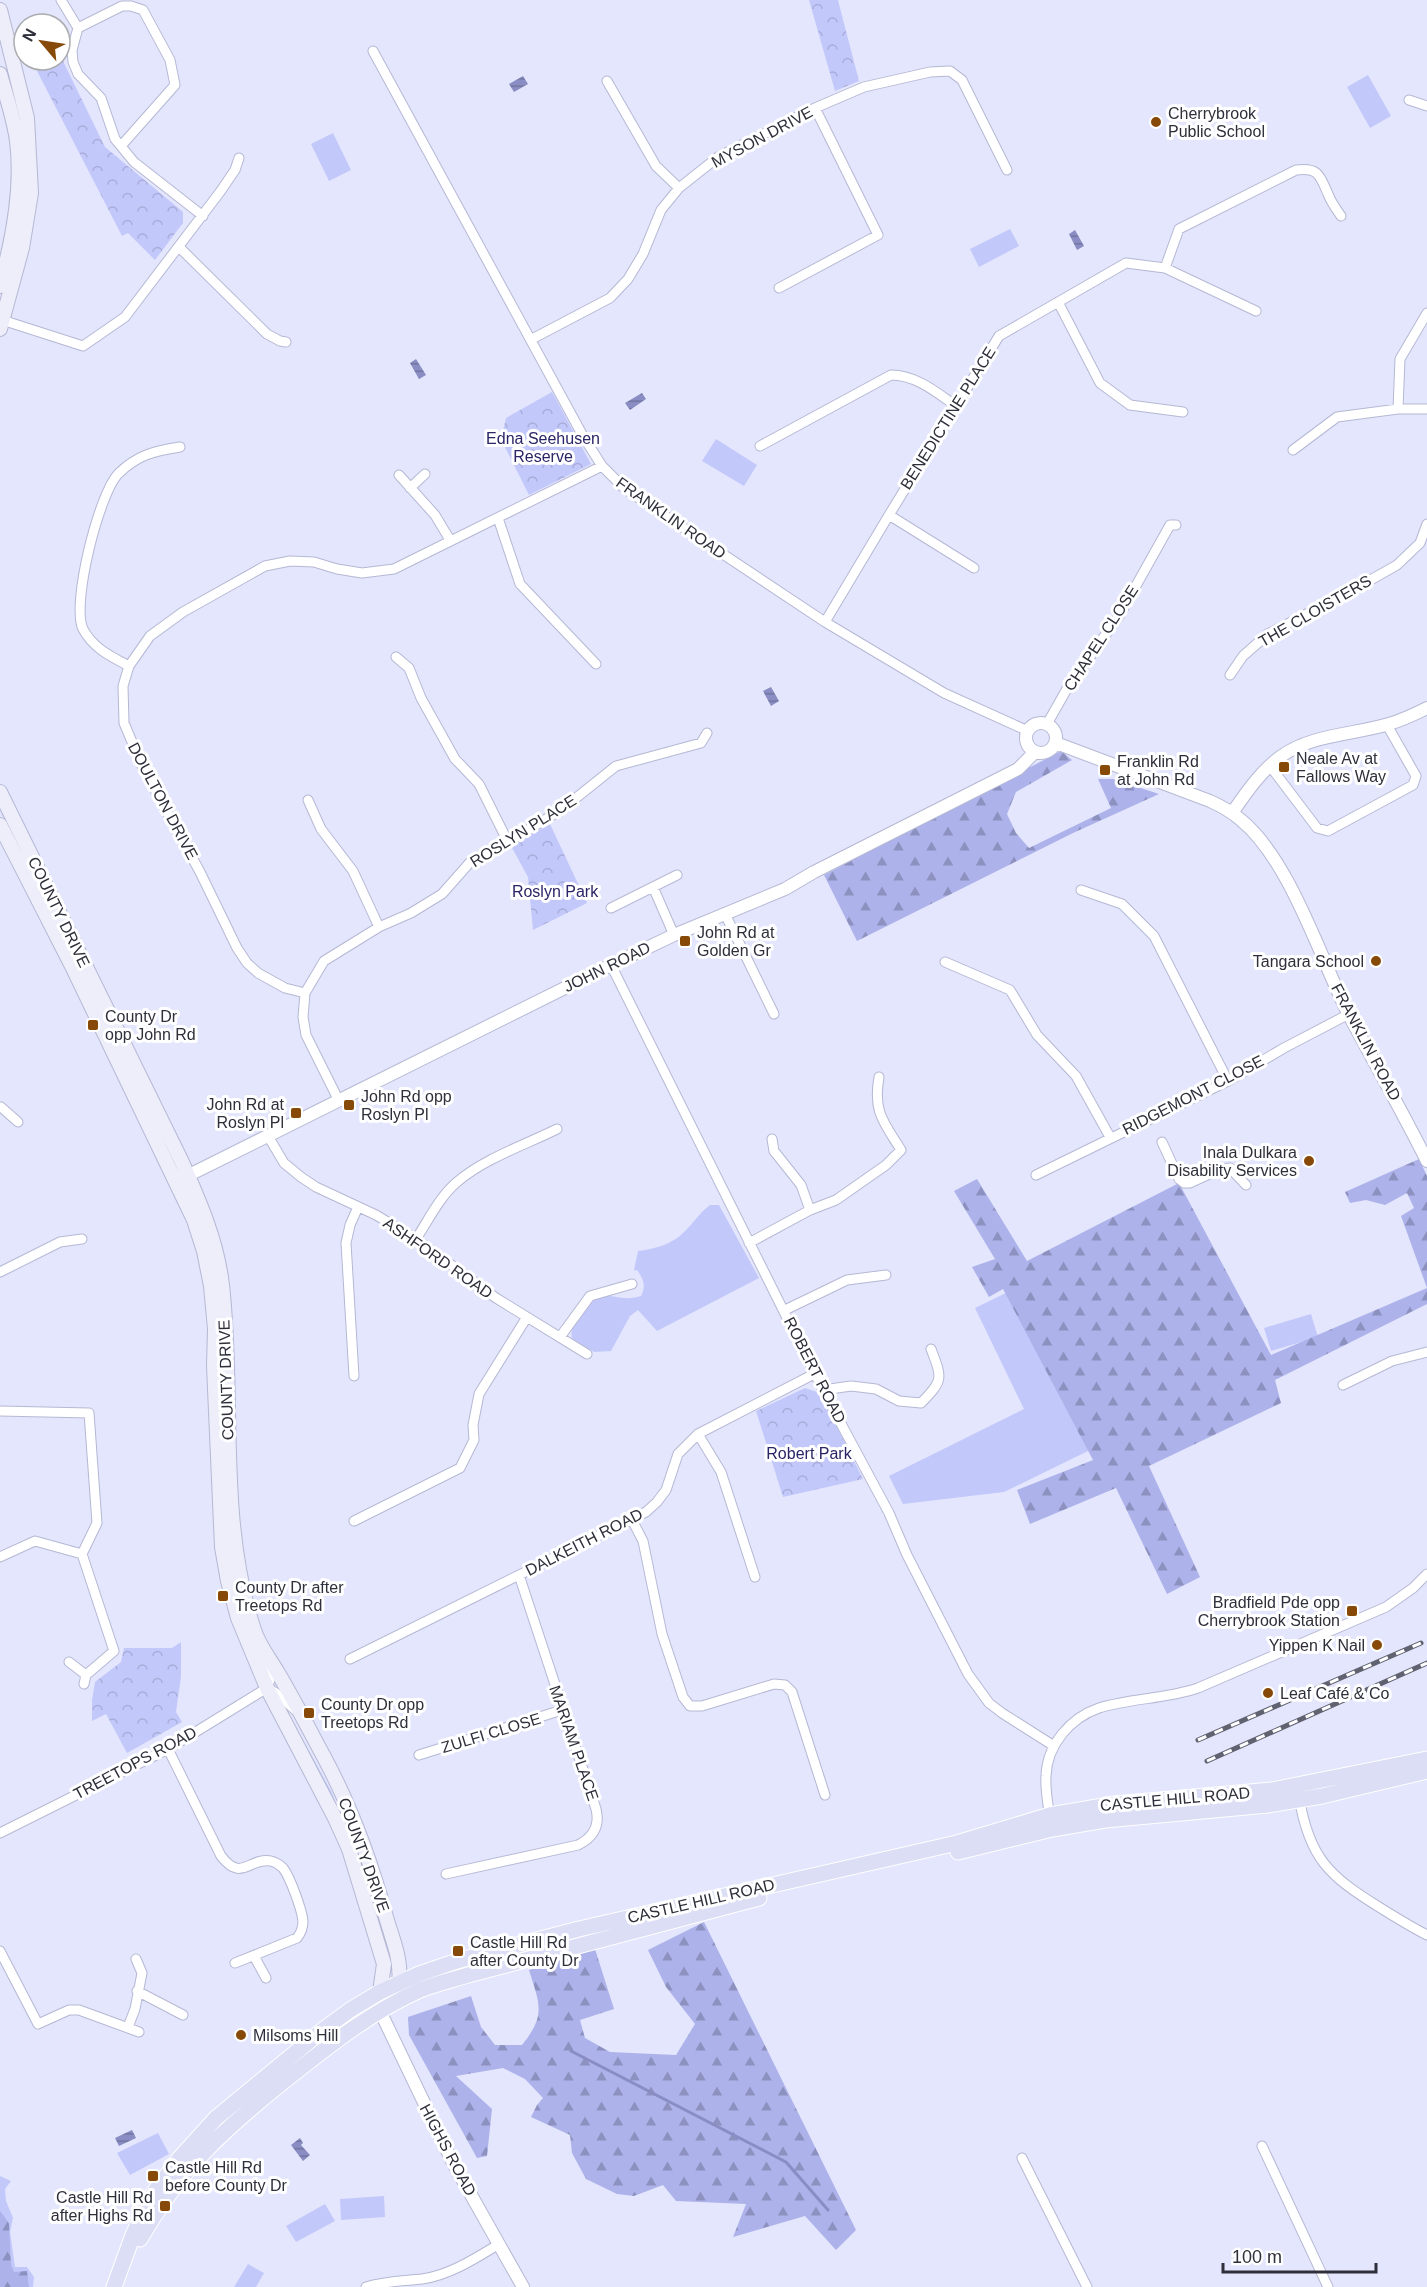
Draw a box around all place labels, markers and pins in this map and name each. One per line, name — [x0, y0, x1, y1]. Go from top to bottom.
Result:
place label: Cherrybrook Public School — [1168, 105, 1265, 140]
marker: Cherrybrook Public School — [1149, 115, 1163, 129]
place label: Neale Av at Fallows Way — [1296, 750, 1386, 785]
place label: Franklin Rd at John Rd — [1117, 753, 1199, 788]
marker: Neale Av at Fallows Way — [1277, 760, 1291, 774]
marker: Franklin Rd at John Rd — [1098, 763, 1112, 777]
place label: John Rd at Golden Gr — [697, 924, 775, 959]
marker: John Rd at Golden Gr — [678, 934, 692, 948]
place label: Tangara School — [1253, 953, 1364, 970]
marker: Tangara School — [1369, 954, 1383, 968]
place label: County Dr opp John Rd — [105, 1008, 196, 1043]
marker: County Dr opp John Rd — [86, 1018, 100, 1032]
place label: John Rd opp Roslyn Pl — [361, 1088, 452, 1123]
place label: John Rd at Roslyn Pl — [207, 1096, 285, 1131]
marker: John Rd opp Roslyn Pl — [342, 1098, 356, 1112]
marker: John Rd at Roslyn Pl — [289, 1106, 303, 1120]
place label: Inala Dulkara Disability Services — [1167, 1144, 1297, 1179]
marker: Inala Dulkara Disability Services — [1302, 1154, 1316, 1168]
place label: County Dr after Treetops Rd — [235, 1579, 344, 1614]
marker: County Dr after Treetops Rd — [216, 1589, 230, 1603]
place label: Bradfield Pde opp Cherrybrook Station — [1198, 1594, 1340, 1629]
marker: Bradfield Pde opp Cherrybrook Station — [1345, 1604, 1359, 1618]
place label: Yippen K Nail — [1269, 1637, 1365, 1654]
marker: Yippen K Nail — [1370, 1638, 1384, 1652]
place label: Leaf Café & Co — [1280, 1685, 1390, 1702]
marker: Leaf Café & Co — [1261, 1686, 1275, 1700]
place label: County Dr opp Treetops Rd — [321, 1696, 424, 1731]
marker: County Dr opp Treetops Rd — [302, 1706, 316, 1720]
place label: Castle Hill Rd after County Dr — [470, 1934, 579, 1969]
marker: Castle Hill Rd after County Dr — [451, 1944, 465, 1958]
place label: Milsoms Hill — [253, 2027, 338, 2044]
marker: Milsoms Hill — [234, 2028, 248, 2042]
place label: Castle Hill Rd before County Dr — [165, 2159, 288, 2194]
marker: Castle Hill Rd before County Dr — [146, 2169, 160, 2183]
place label: Castle Hill Rd after Highs Rd — [51, 2189, 153, 2224]
marker: Castle Hill Rd after Highs Rd — [158, 2199, 172, 2213]

